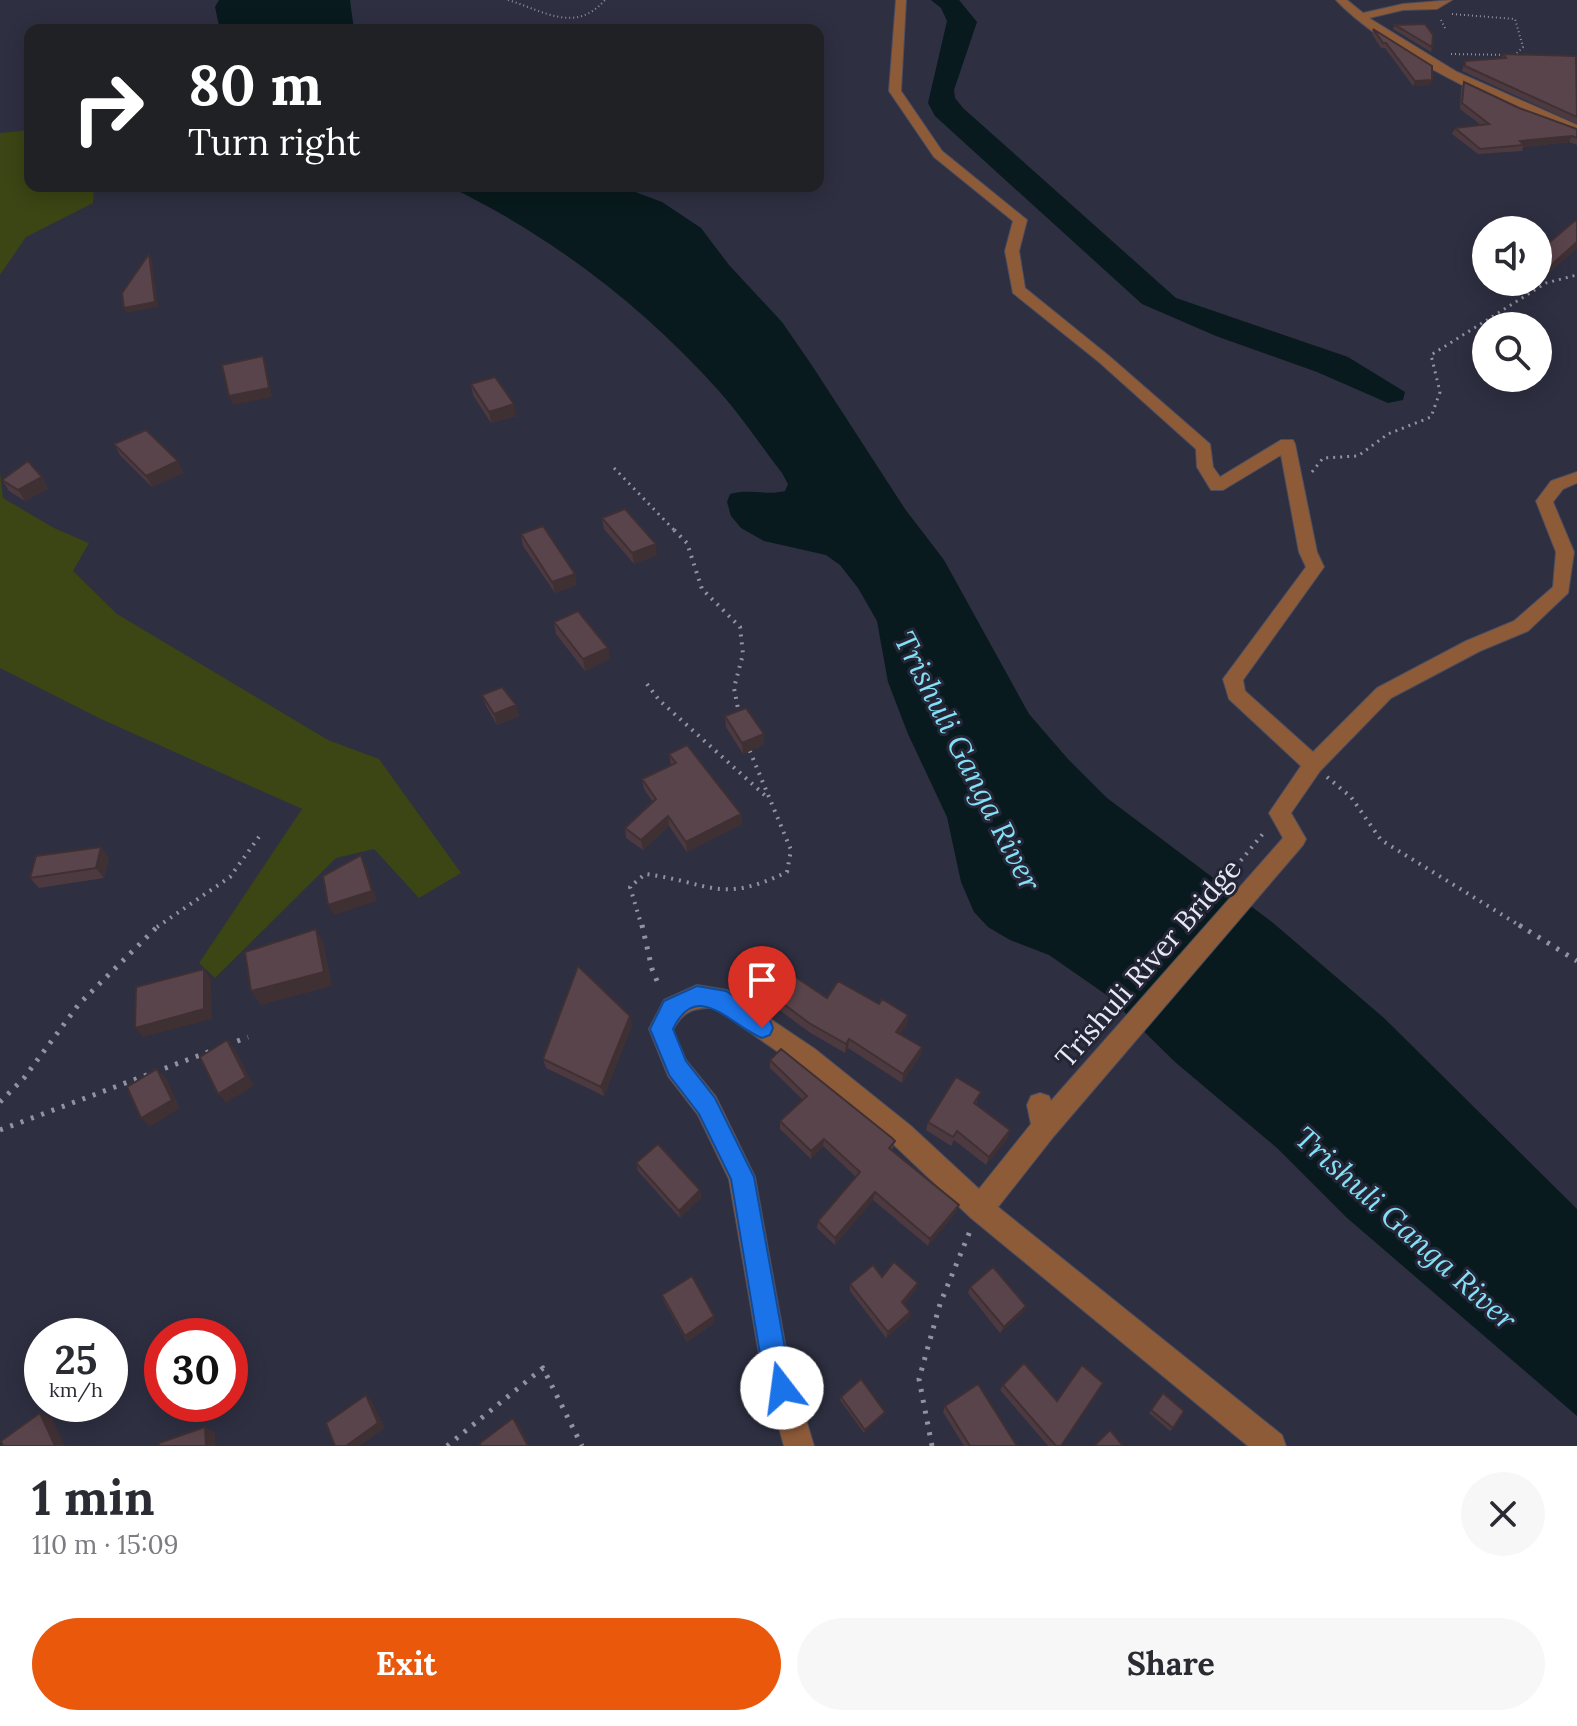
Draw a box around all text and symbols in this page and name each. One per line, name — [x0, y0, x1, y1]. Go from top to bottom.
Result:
text: 80 m — [188, 49, 322, 120]
icon: right — [56, 56, 160, 160]
text: Turn right — [188, 119, 361, 165]
map controls — [1472, 216, 1552, 392]
button: sound — [1472, 216, 1552, 296]
button: search — [1472, 312, 1552, 392]
water label: Trishuli Ganga River — [886, 625, 1050, 897]
street label: Trishuli River Bridge — [1047, 851, 1249, 1075]
pin — [728, 946, 796, 1028]
icon: arrive — [740, 958, 784, 1002]
water label: Trishuli Ganga River — [1287, 1118, 1525, 1338]
speed limit sign: 30 — [144, 1318, 248, 1422]
text: 25 — [55, 1334, 97, 1385]
position arrow — [740, 1346, 824, 1430]
text: km/h — [49, 1377, 103, 1402]
text: 1 min — [32, 1467, 155, 1528]
button: close — [1461, 1472, 1545, 1556]
text: 110 m · 15:09 — [32, 1528, 179, 1561]
button: Exit — [32, 1618, 781, 1710]
button: Share — [797, 1618, 1545, 1710]

